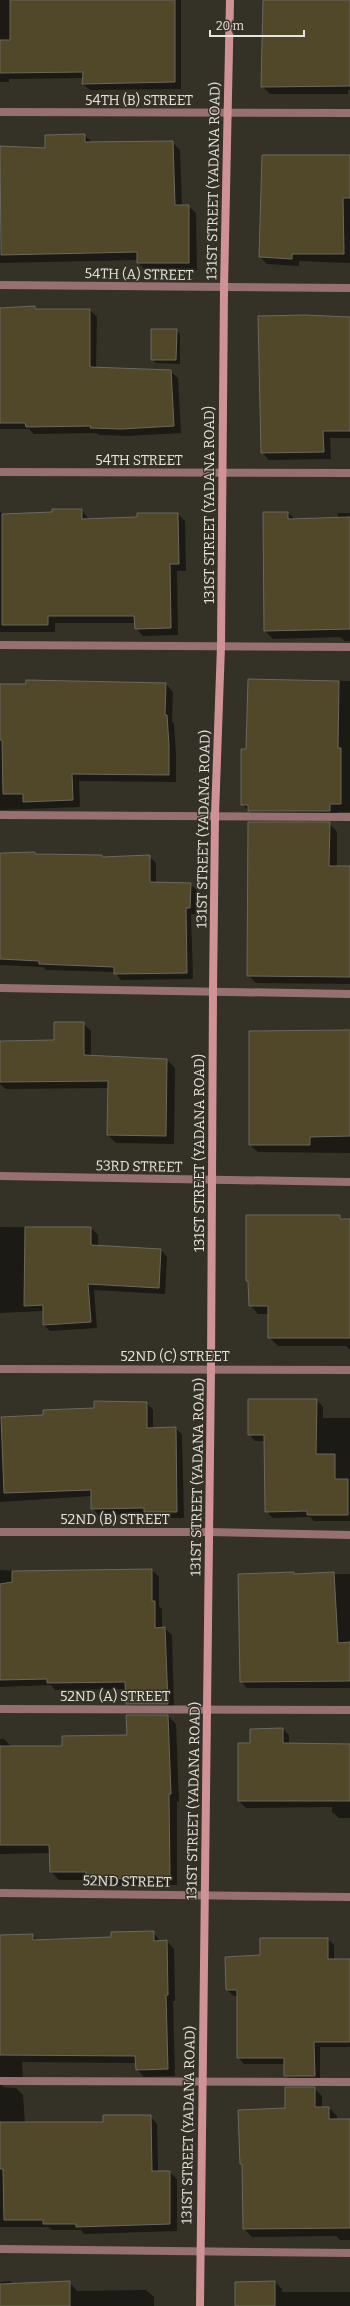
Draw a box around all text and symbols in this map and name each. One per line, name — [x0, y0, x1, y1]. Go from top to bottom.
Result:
scale bar — [210, 12, 304, 38]
text: 20 m — [216, 19, 245, 33]
street label: 131ST STREET (YADANA ROAD) — [203, 82, 224, 280]
street label: 54TH (B) STREET — [85, 92, 193, 109]
street label: 54TH (A) STREET — [84, 265, 194, 284]
street label: 131ST STREET (YADANA ROAD) — [201, 406, 218, 604]
street label: 54TH STREET — [95, 452, 183, 469]
street label: 131ST STREET (YADANA ROAD) — [193, 730, 214, 928]
street label: 131ST STREET (YADANA ROAD) — [191, 1054, 208, 1252]
street label: 53RD STREET — [95, 1157, 183, 1176]
street label: 52ND (C) STREET — [120, 1348, 230, 1365]
street label: 131ST STREET (YADANA ROAD) — [187, 1378, 208, 1576]
street label: 52ND (B) STREET — [60, 1511, 170, 1528]
street label: 52ND (A) STREET — [60, 1688, 170, 1705]
street label: 131ST STREET (YADANA ROAD) — [183, 1702, 204, 1900]
street label: 52ND STREET — [82, 1872, 172, 1891]
street label: 131ST STREET (YADANA ROAD) — [178, 2026, 199, 2224]

